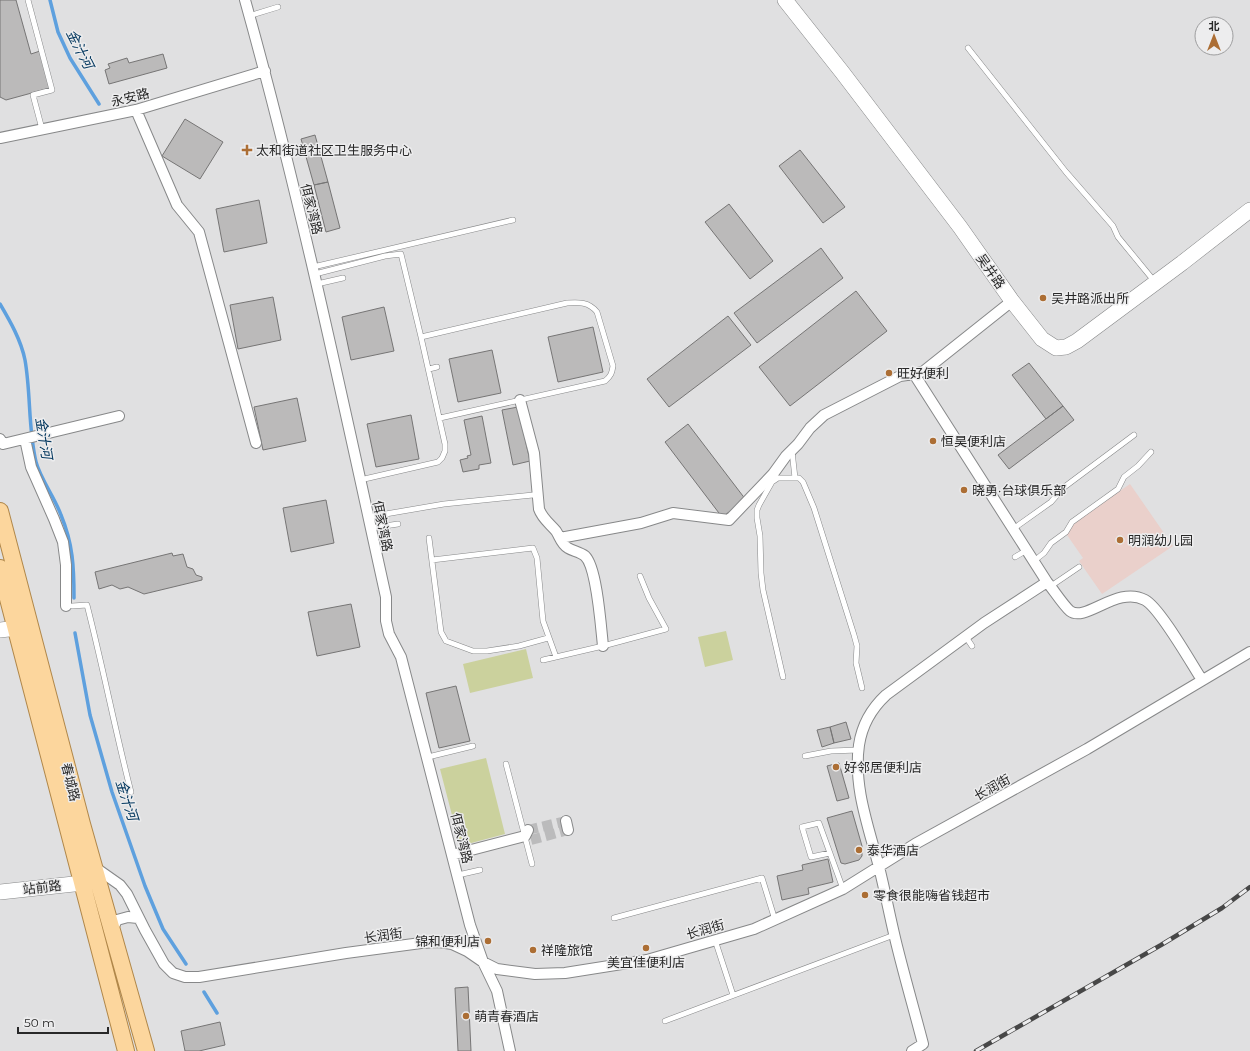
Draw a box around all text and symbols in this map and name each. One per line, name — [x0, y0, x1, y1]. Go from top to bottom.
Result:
north arrow — [1194, 16, 1234, 56]
text: 北 — [1209, 19, 1220, 33]
water label: 金汁河 — [62, 26, 99, 74]
street label: 永安路 — [109, 85, 151, 109]
place label: 太和街道社区卫生服务中心 — [256, 142, 412, 158]
marker: 太和街道社区卫生服务中心 — [241, 144, 253, 156]
street label: 佴家湾路 — [298, 182, 326, 236]
street label: 吴井路 — [973, 250, 1009, 292]
place label: 吴井路派出所 — [1051, 290, 1129, 306]
marker: 吴井路派出所 — [1038, 293, 1048, 303]
place label: 旺好便利 — [897, 365, 949, 381]
marker: 旺好便利 — [884, 368, 894, 378]
water label: 金汁河 — [32, 416, 57, 463]
place label: 恒昊便利店 — [941, 433, 1006, 449]
marker: 恒昊便利店 — [928, 436, 938, 446]
place label: 晓勇·台球俱乐部 — [972, 482, 1066, 498]
marker: 晓勇·台球俱乐部 — [959, 485, 969, 495]
street label: 佴家湾路 — [370, 499, 396, 553]
place label: 明润幼儿园 — [1128, 532, 1193, 548]
marker: 明润幼儿园 — [1115, 535, 1125, 545]
place label: 好邻居便利店 — [844, 759, 922, 775]
street label: 春城路 — [59, 761, 83, 803]
marker: 好邻居便利店 — [831, 762, 841, 772]
street label: 长润街 — [971, 771, 1013, 803]
water label: 金汁河 — [112, 777, 143, 826]
street label: 佴家湾路 — [448, 811, 476, 865]
place label: 泰华酒店 — [867, 842, 919, 858]
marker: 泰华酒店 — [854, 845, 864, 855]
street label: 站前路 — [22, 877, 62, 897]
place label: 零食很能嗨省钱超市 — [873, 887, 990, 903]
marker: 零食很能嗨省钱超市 — [860, 890, 870, 900]
street label: 长润街 — [684, 916, 726, 942]
street label: 长润街 — [363, 924, 403, 946]
place label: 锦和便利店 — [415, 933, 480, 949]
marker: 锦和便利店 — [483, 936, 493, 946]
place label: 祥隆旅馆 — [541, 942, 593, 958]
marker: 美宜佳便利店 — [641, 943, 651, 953]
marker: 祥隆旅馆 — [528, 945, 538, 955]
place label: 美宜佳便利店 — [607, 954, 685, 970]
place label: 萌青春酒店 — [474, 1008, 539, 1024]
scale bar — [18, 1009, 108, 1035]
marker: 萌青春酒店 — [461, 1011, 471, 1021]
text: 50 m — [24, 1015, 55, 1030]

